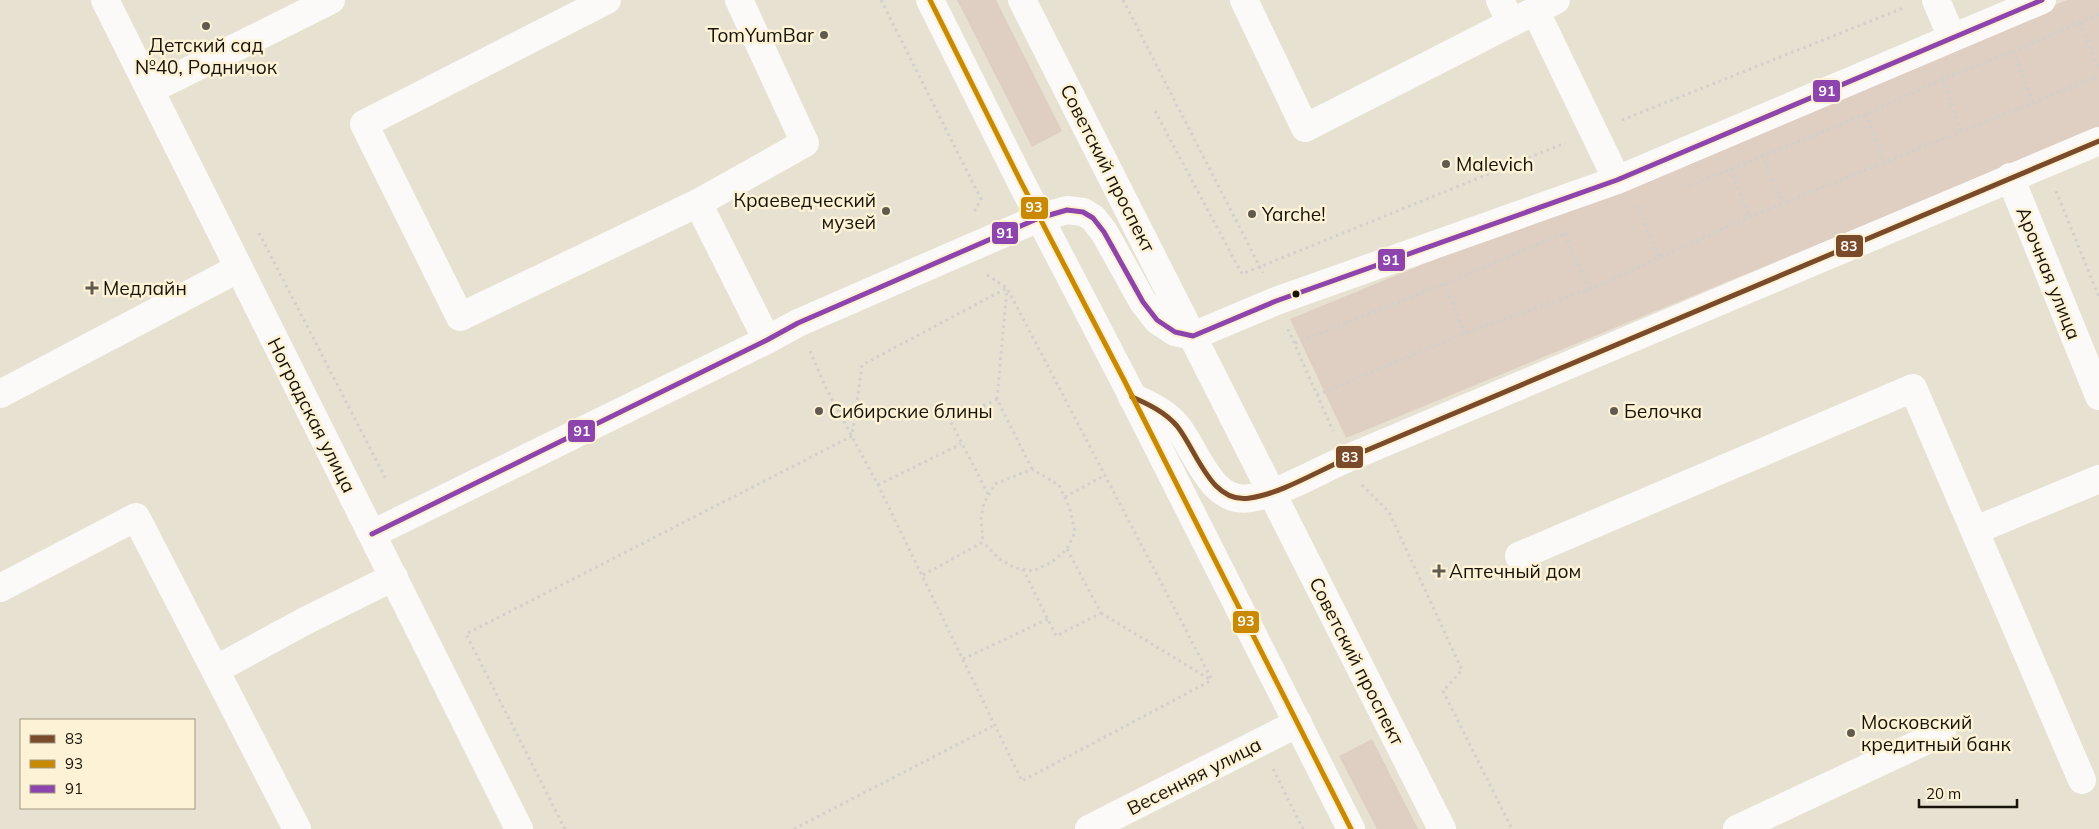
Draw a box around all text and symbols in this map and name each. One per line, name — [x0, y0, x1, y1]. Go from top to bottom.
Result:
marker: Детский сад №40, Родничок — [200, 20, 212, 32]
place label: TomYumBar — [707, 23, 814, 47]
marker: TomYumBar — [818, 29, 830, 41]
place label: Детский сад №40, Родничок — [135, 33, 278, 79]
line badge: 91 — [1812, 79, 1841, 103]
street label: Советский проспект — [1055, 80, 1161, 256]
text: 91 — [1819, 82, 1835, 100]
place label: Malevich — [1456, 152, 1534, 176]
marker: Malevich — [1440, 158, 1452, 170]
place label: Краеведческий музей — [733, 188, 876, 234]
line badge: 93 — [1020, 196, 1049, 220]
text: 93 — [1026, 198, 1042, 216]
place label: Yarche! — [1261, 202, 1325, 226]
street label: Арочная улица — [2011, 203, 2087, 343]
marker: Краеведческий музей — [880, 205, 892, 217]
marker: Yarche! — [1246, 208, 1258, 220]
line badge: 91 — [991, 221, 1019, 245]
text: 91 — [997, 224, 1013, 242]
line badge: 83 — [1835, 234, 1864, 258]
text: 83 — [1841, 237, 1857, 255]
line badge: 91 — [1377, 248, 1406, 272]
text: 91 — [1383, 251, 1399, 269]
place label: Медлайн — [103, 276, 187, 300]
marker: Медлайн — [85, 281, 99, 295]
unlabelled marker — [1291, 289, 1301, 299]
street label: Ноградская улица — [263, 333, 361, 497]
place label: Сибирские блины — [829, 399, 993, 423]
place label: Белочка — [1624, 399, 1702, 423]
marker: Сибирские блины — [813, 405, 825, 417]
marker: Белочка — [1608, 405, 1620, 417]
line badge: 91 — [567, 419, 596, 443]
text: 91 — [574, 422, 590, 440]
line badge: 83 — [1335, 445, 1364, 469]
text: 83 — [1342, 448, 1358, 466]
place label: Аптечный дом — [1449, 559, 1581, 583]
marker: Аптечный дом — [1433, 565, 1445, 577]
street label: Советский проспект — [1304, 573, 1410, 749]
line badge: 93 — [1232, 610, 1260, 634]
text: 93 — [1238, 612, 1254, 630]
place label: Московский кредитный банк — [1861, 710, 2012, 756]
legend — [20, 719, 195, 809]
marker: Московский кредитный банк — [1845, 727, 1857, 739]
text: 83 — [65, 729, 83, 748]
street label: Весенняя улица — [1123, 732, 1265, 820]
text: 93 — [65, 754, 83, 773]
scale bar — [1919, 776, 2016, 808]
text: 91 — [65, 779, 83, 798]
text: 20 m — [1926, 784, 1961, 803]

